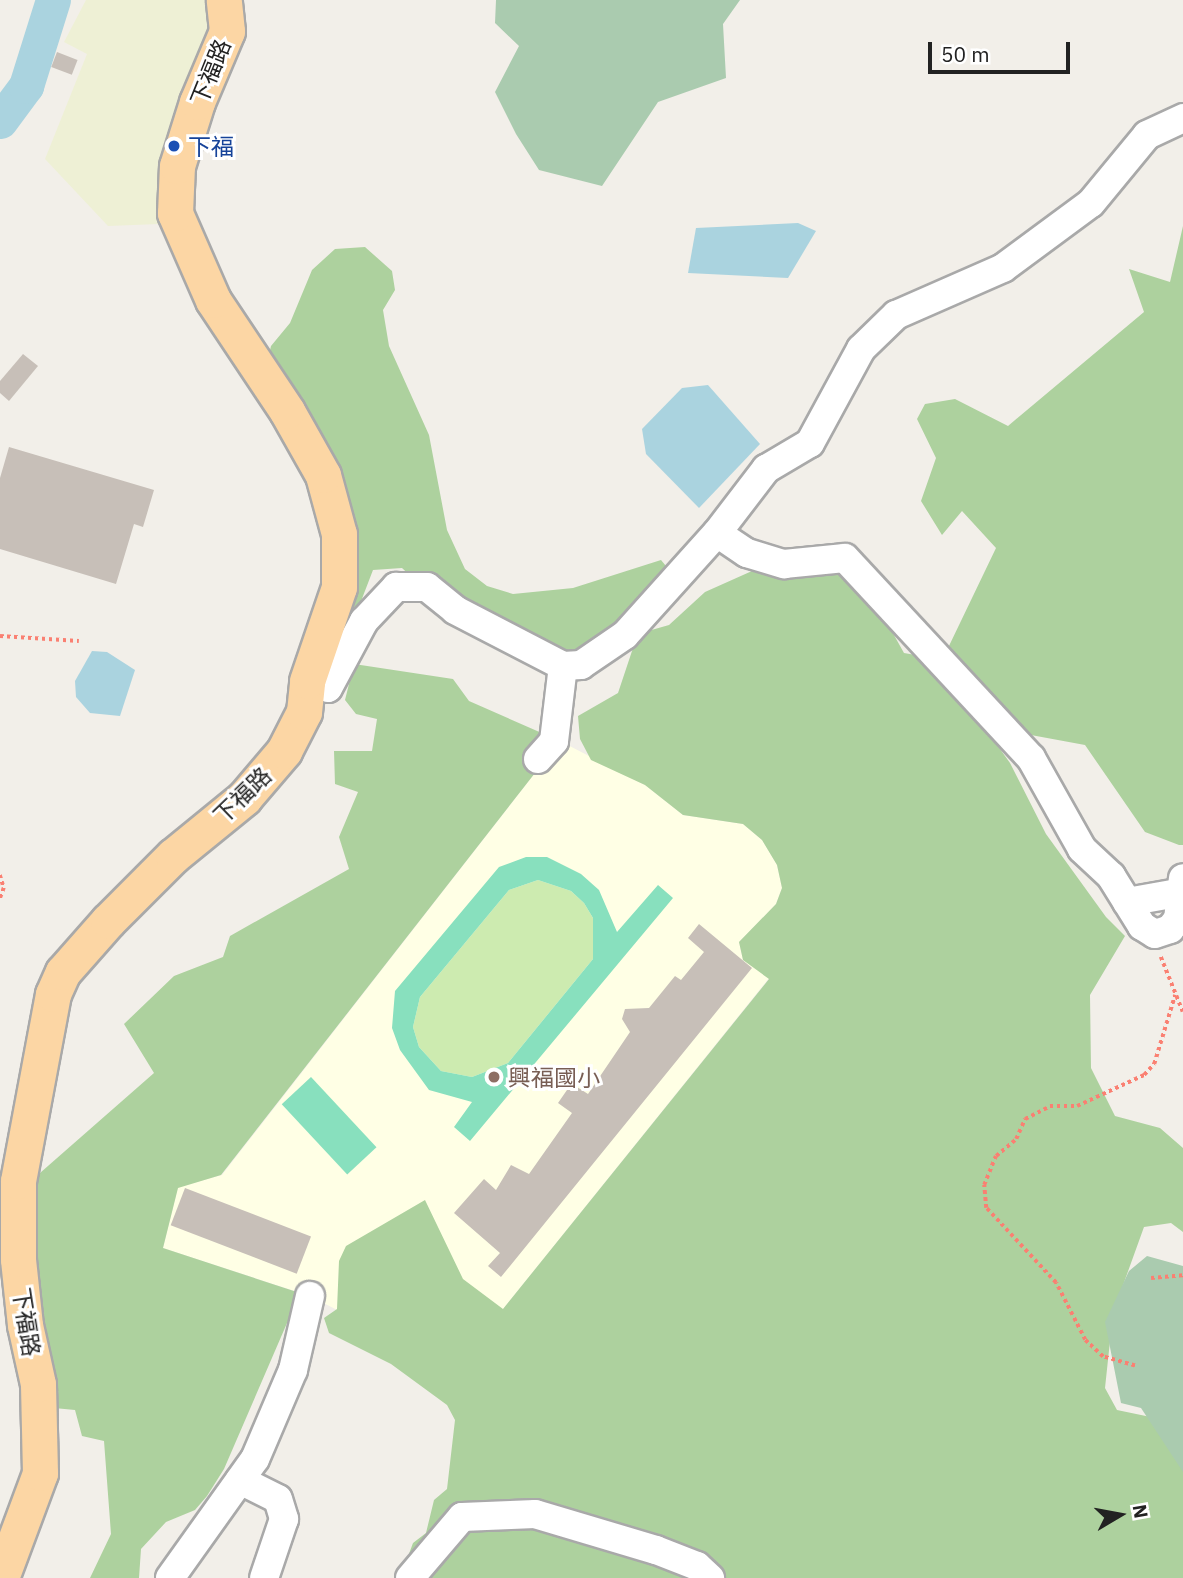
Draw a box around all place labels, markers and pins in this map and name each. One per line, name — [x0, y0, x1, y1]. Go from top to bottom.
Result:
place label: 下福 — [188, 132, 234, 160]
marker: 下福 — [166, 138, 182, 154]
place label: 興福國小 — [508, 1063, 600, 1091]
marker: 興福國小 — [486, 1069, 502, 1085]

